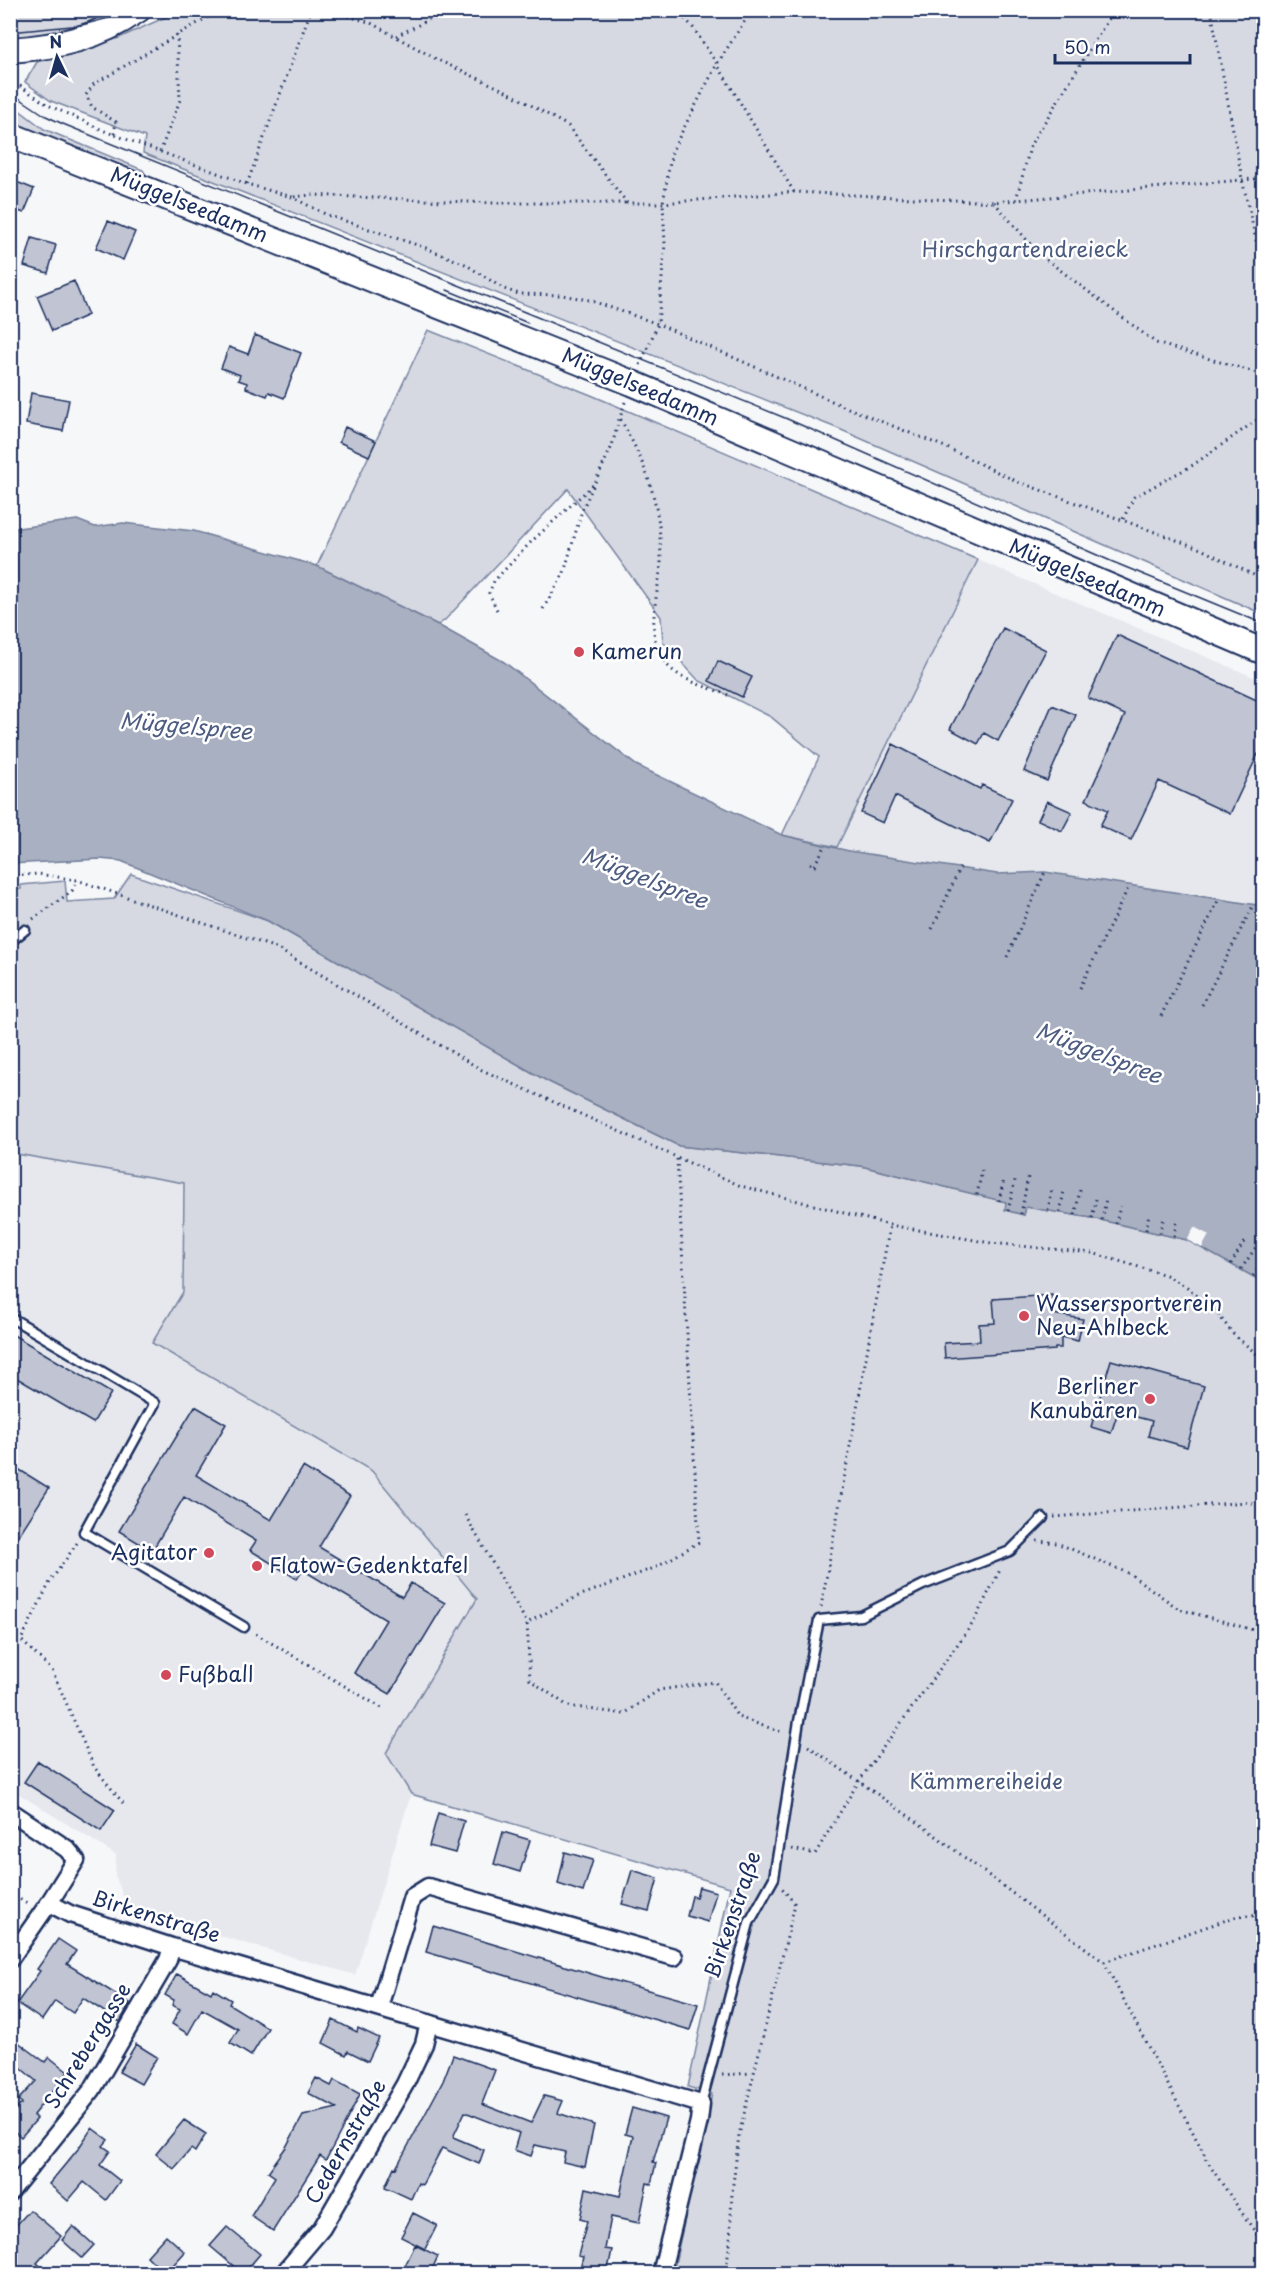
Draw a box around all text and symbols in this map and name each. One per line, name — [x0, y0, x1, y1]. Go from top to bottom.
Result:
north arrow — [27, 27, 87, 87]
scale bar — [1055, 27, 1190, 65]
text: N — [48, 29, 63, 54]
text: 50 m — [1064, 33, 1111, 60]
street label: Müggelseedamm — [106, 157, 273, 249]
park label: Hirschgartendreieck — [922, 232, 1128, 264]
street label: Müggelseedamm — [557, 338, 724, 433]
street label: Müggelseedamm — [1004, 529, 1171, 624]
place label: Kamerun — [591, 634, 682, 666]
marker: Kamerun — [572, 645, 586, 659]
water label: Müggelspree — [119, 702, 254, 747]
water label: Müggelspree — [578, 837, 714, 916]
water label: Müggelspree — [1032, 1012, 1168, 1091]
place label: Wassersportverein Neu-Ahlbeck — [1036, 1286, 1222, 1342]
marker: Wassersportverein Neu-Ahlbeck — [1017, 1309, 1031, 1323]
place label: Berliner Kanubären — [1029, 1369, 1138, 1425]
marker: Berliner Kanubären — [1143, 1392, 1157, 1406]
place label: Agitator — [111, 1535, 197, 1567]
marker: Agitator — [202, 1546, 216, 1560]
place label: Flatow-Gedenktafel — [269, 1548, 468, 1580]
marker: Flatow-Gedenktafel — [250, 1559, 264, 1573]
place label: Fußball — [178, 1657, 253, 1689]
marker: Fußball — [159, 1668, 173, 1682]
park label: Kämmereiheide — [909, 1764, 1063, 1796]
street label: Birkenstraße — [694, 1846, 768, 1982]
street label: Birkenstraße — [88, 1880, 225, 1950]
street label: Schrebergasse — [35, 1976, 138, 2114]
street label: Cedernstraße — [296, 2073, 393, 2209]

